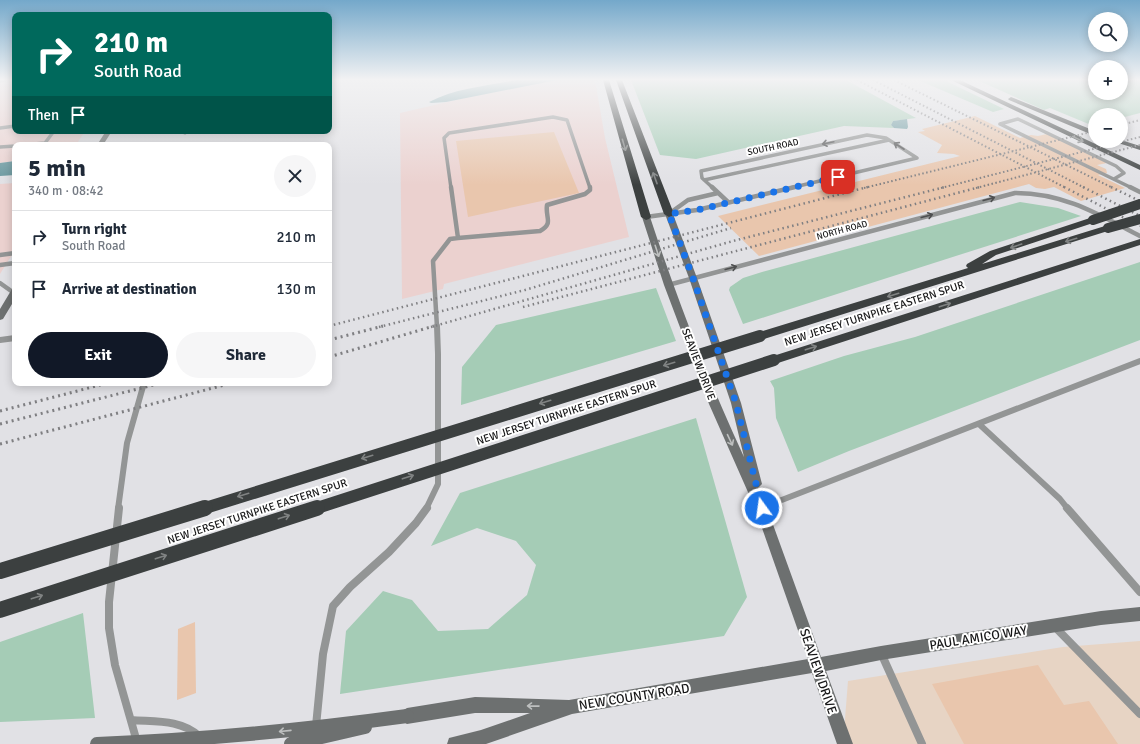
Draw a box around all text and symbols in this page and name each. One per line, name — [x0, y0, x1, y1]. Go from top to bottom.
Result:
map controls — [1088, 12, 1128, 148]
button: search — [1088, 12, 1128, 52]
text: 210 m — [94, 26, 168, 60]
icon: right — [28, 28, 80, 80]
text: South Road — [94, 60, 182, 82]
button: + — [1088, 60, 1128, 100]
icon: arrive — [67, 104, 89, 126]
text: Then — [28, 106, 59, 124]
button: − — [1088, 108, 1128, 148]
one-way arrow — [1071, 136, 1083, 143]
street label: SOUTH ROAD — [747, 137, 800, 158]
one-way arrow — [621, 138, 628, 151]
one-way arrow — [822, 139, 835, 147]
one-way arrow — [894, 142, 905, 150]
text: 5 min — [28, 153, 86, 183]
button: close — [274, 155, 316, 197]
pin — [821, 160, 855, 194]
icon: arrive — [827, 166, 849, 188]
one-way arrow — [650, 172, 658, 184]
text: 340 m · 08:42 — [28, 183, 104, 199]
one-way arrow — [982, 195, 995, 202]
one-way arrow — [920, 212, 933, 219]
street label: NORTH ROAD — [815, 218, 869, 243]
text: Turn right — [62, 220, 127, 238]
icon: right — [28, 226, 50, 248]
text: 210 m — [276, 228, 316, 246]
one-way arrow — [1065, 237, 1078, 244]
text: South Road — [62, 238, 125, 254]
one-way arrow — [1010, 243, 1023, 250]
one-way arrow — [654, 244, 661, 257]
one-way arrow — [724, 264, 737, 271]
icon: arrive — [28, 278, 50, 300]
street label: NEW JERSEY TURNPIKE EASTERN SPUR — [783, 278, 966, 349]
text: Arrive at destination — [62, 280, 197, 298]
text: 130 m — [276, 280, 316, 298]
one-way arrow — [887, 292, 900, 299]
one-way arrow — [939, 301, 952, 308]
street label: SEAVIEW DRIVE — [679, 327, 718, 402]
button: Exit — [28, 332, 168, 378]
button: Share — [176, 332, 316, 378]
one-way arrow — [804, 344, 817, 351]
one-way arrow — [663, 361, 676, 368]
street label: NEW JERSEY TURNPIKE EASTERN SPUR — [475, 377, 658, 448]
one-way arrow — [539, 399, 552, 406]
one-way arrow — [727, 433, 734, 445]
one-way arrow — [361, 454, 374, 461]
one-way arrow — [402, 473, 414, 481]
street label: NEW JERSEY TURNPIKE EASTERN SPUR — [166, 476, 349, 547]
position arrow — [741, 487, 783, 529]
one-way arrow — [236, 492, 249, 499]
one-way arrow — [278, 513, 291, 520]
one-way arrow — [154, 553, 167, 560]
one-way arrow — [31, 593, 43, 601]
street label: PAUL AMICO WAY — [928, 622, 1028, 654]
street label: SEAVIEW DRIVE — [796, 627, 840, 716]
street label: NEW COUNTY ROAD — [578, 680, 691, 714]
one-way arrow — [527, 702, 540, 710]
one-way arrow — [279, 728, 292, 735]

